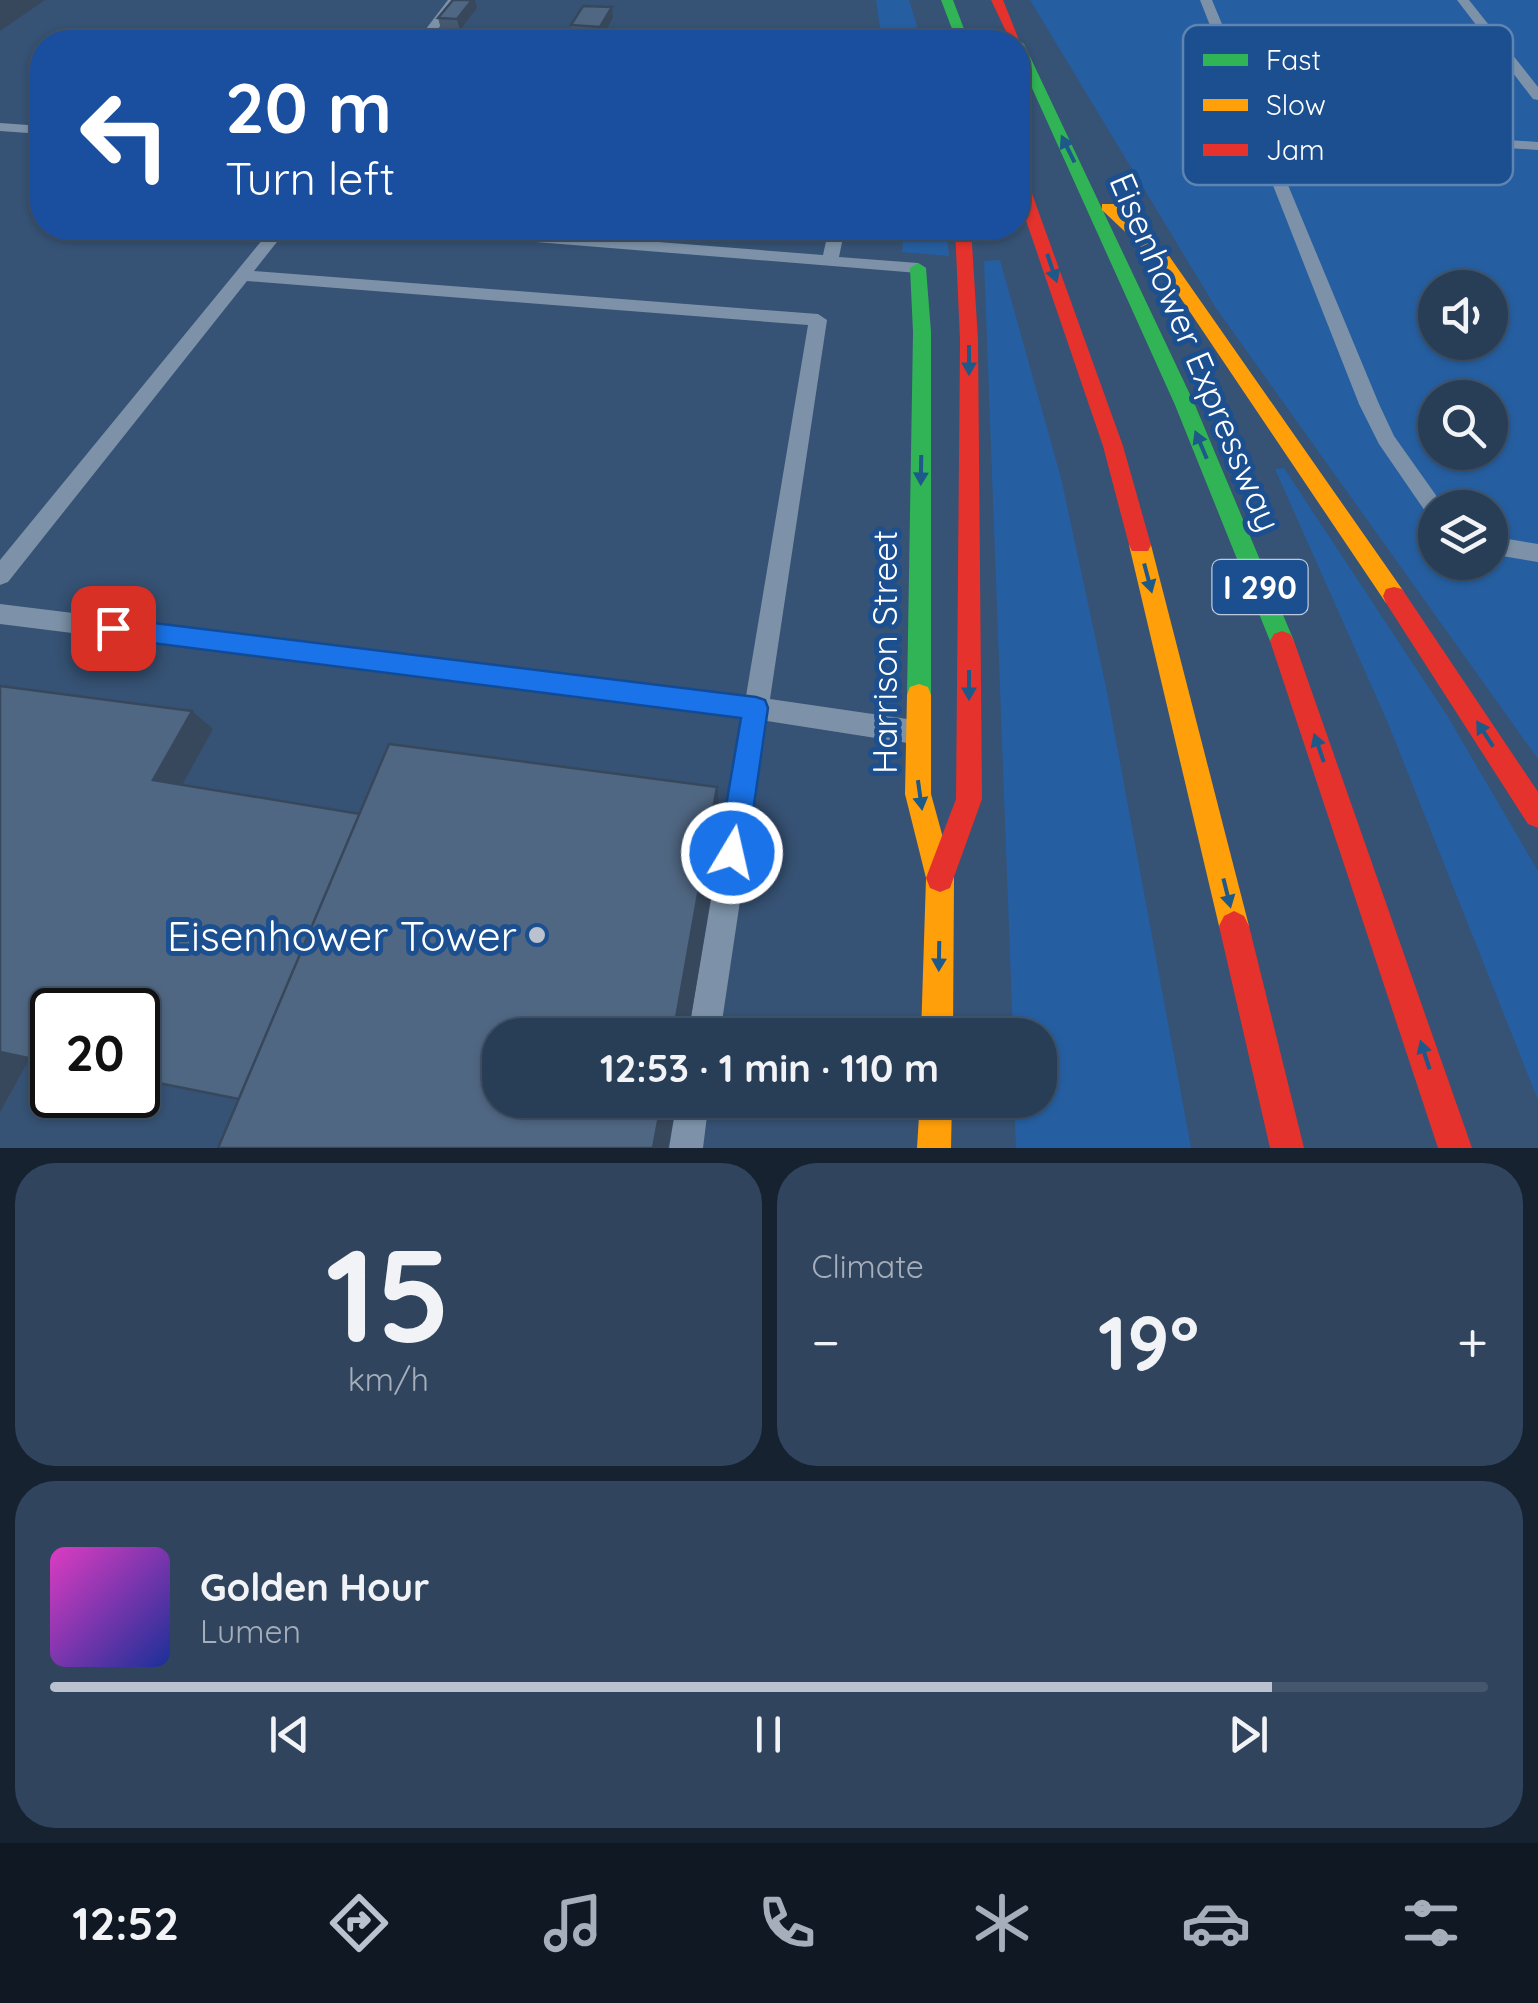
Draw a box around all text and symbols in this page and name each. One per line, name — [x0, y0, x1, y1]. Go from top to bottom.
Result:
legend — [1183, 25, 1513, 185]
text: Fast — [1266, 42, 1321, 77]
text: 20 m — [225, 63, 392, 151]
icon: left — [60, 70, 190, 200]
text: Slow — [1266, 87, 1326, 122]
text: Jam — [1266, 132, 1325, 167]
one-way arrow — [1060, 134, 1077, 163]
text: Turn left — [225, 150, 395, 206]
street label: Eisenhower Expressway — [1101, 166, 1291, 538]
one-way arrow — [1046, 253, 1061, 283]
map controls — [1418, 270, 1508, 580]
button: sound — [1418, 270, 1508, 360]
one-way arrow — [961, 344, 977, 376]
button: search — [1418, 380, 1508, 470]
one-way arrow — [1192, 430, 1208, 460]
one-way arrow — [912, 455, 928, 487]
button: layers — [1418, 490, 1508, 580]
street label: Harrison Street — [862, 530, 906, 774]
road number: I 290 — [1212, 560, 1308, 614]
one-way arrow — [1141, 563, 1157, 594]
pin — [71, 586, 156, 671]
icon: arrive — [86, 601, 141, 656]
one-way arrow — [961, 669, 977, 701]
one-way arrow — [1476, 720, 1494, 747]
one-way arrow — [1311, 732, 1326, 762]
one-way arrow — [913, 780, 929, 811]
position arrow — [680, 801, 784, 905]
one-way arrow — [1220, 878, 1236, 909]
place label: Eisenhower Tower — [167, 909, 517, 962]
marker: Eisenhower Tower — [526, 924, 548, 946]
one-way arrow — [930, 941, 946, 973]
speed limit sign: 20 — [30, 988, 160, 1118]
one-way arrow — [1416, 1040, 1431, 1070]
text: 12:53 · 1 min · 110 m — [600, 1044, 939, 1092]
text: 15 — [326, 1212, 451, 1375]
text: Climate — [812, 1246, 924, 1286]
text: 19° — [1098, 1295, 1199, 1389]
text: − — [812, 1307, 840, 1376]
text: + — [1457, 1307, 1488, 1376]
text: km/h — [348, 1359, 429, 1399]
text: Golden Hour — [200, 1563, 429, 1611]
text: Lumen — [200, 1611, 301, 1651]
icon: previous — [262, 1707, 317, 1762]
icon: pause — [741, 1707, 796, 1762]
icon: next — [1221, 1707, 1276, 1762]
icon: directions — [324, 1888, 394, 1958]
icon: music — [538, 1888, 608, 1958]
icon: phone — [752, 1888, 822, 1958]
icon: climate — [967, 1888, 1037, 1958]
icon: car — [1181, 1888, 1251, 1958]
icon: filters — [1396, 1888, 1466, 1958]
text: 12:52 — [72, 1895, 179, 1951]

